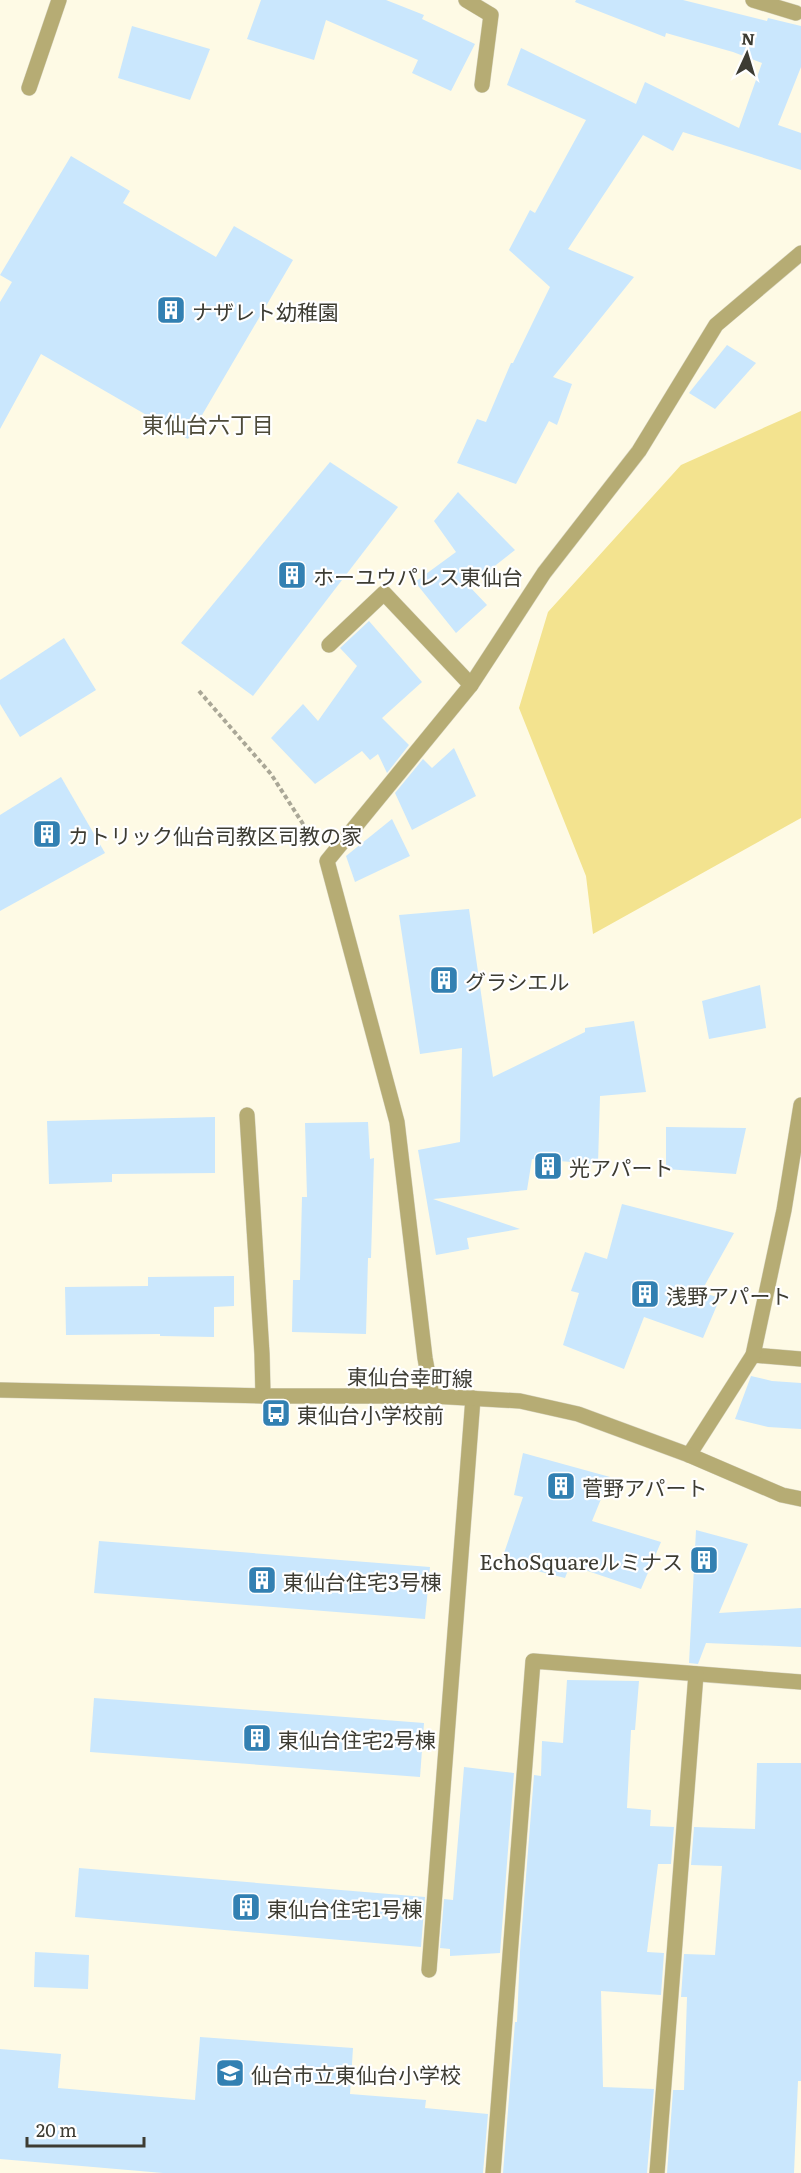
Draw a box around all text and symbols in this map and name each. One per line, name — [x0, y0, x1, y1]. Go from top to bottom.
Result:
north arrow — [717, 24, 777, 84]
text: N — [741, 26, 756, 50]
building icon: ナザレト幼稚園 — [155, 294, 187, 326]
place label: ナザレト幼稚園 — [192, 295, 339, 326]
district label: 東仙台六丁目 — [142, 407, 274, 440]
building icon: ホーユウパレス東仙台 — [276, 559, 308, 591]
place label: ホーユウパレス東仙台 — [313, 560, 523, 591]
building icon: カトリック仙台司教区司教の家 — [31, 818, 63, 850]
place label: カトリック仙台司教区司教の家 — [68, 819, 362, 850]
building icon: グラシエル — [428, 964, 460, 996]
place label: グラシエル — [465, 965, 570, 996]
building icon: 光アパート — [532, 1150, 564, 1182]
place label: 光アパート — [569, 1151, 674, 1182]
building icon: 浅野アパート — [629, 1278, 661, 1310]
place label: 浅野アパート — [666, 1279, 792, 1310]
street label: 東仙台幸町線 — [347, 1359, 473, 1393]
bus stop icon: 東仙台小学校前 — [260, 1397, 292, 1429]
place label: 東仙台小学校前 — [297, 1398, 444, 1429]
building icon: 菅野アパート — [545, 1470, 577, 1502]
place label: 菅野アパート — [582, 1471, 708, 1502]
building icon: EchoSquareルミナス — [688, 1544, 720, 1576]
place label: EchoSquareルミナス — [479, 1545, 683, 1576]
building icon: 東仙台住宅3号棟 — [246, 1564, 278, 1596]
place label: 東仙台住宅3号棟 — [283, 1565, 441, 1596]
building icon: 東仙台住宅2号棟 — [241, 1722, 273, 1754]
place label: 東仙台住宅2号棟 — [278, 1723, 436, 1754]
building icon: 東仙台住宅1号棟 — [230, 1891, 262, 1923]
place label: 東仙台住宅1号棟 — [267, 1892, 423, 1923]
school or university icon: 仙台市立東仙台小学校 — [214, 2057, 246, 2089]
place label: 仙台市立東仙台小学校 — [251, 2058, 461, 2089]
scale bar — [27, 2110, 144, 2148]
text: 20 m — [36, 2116, 77, 2143]

